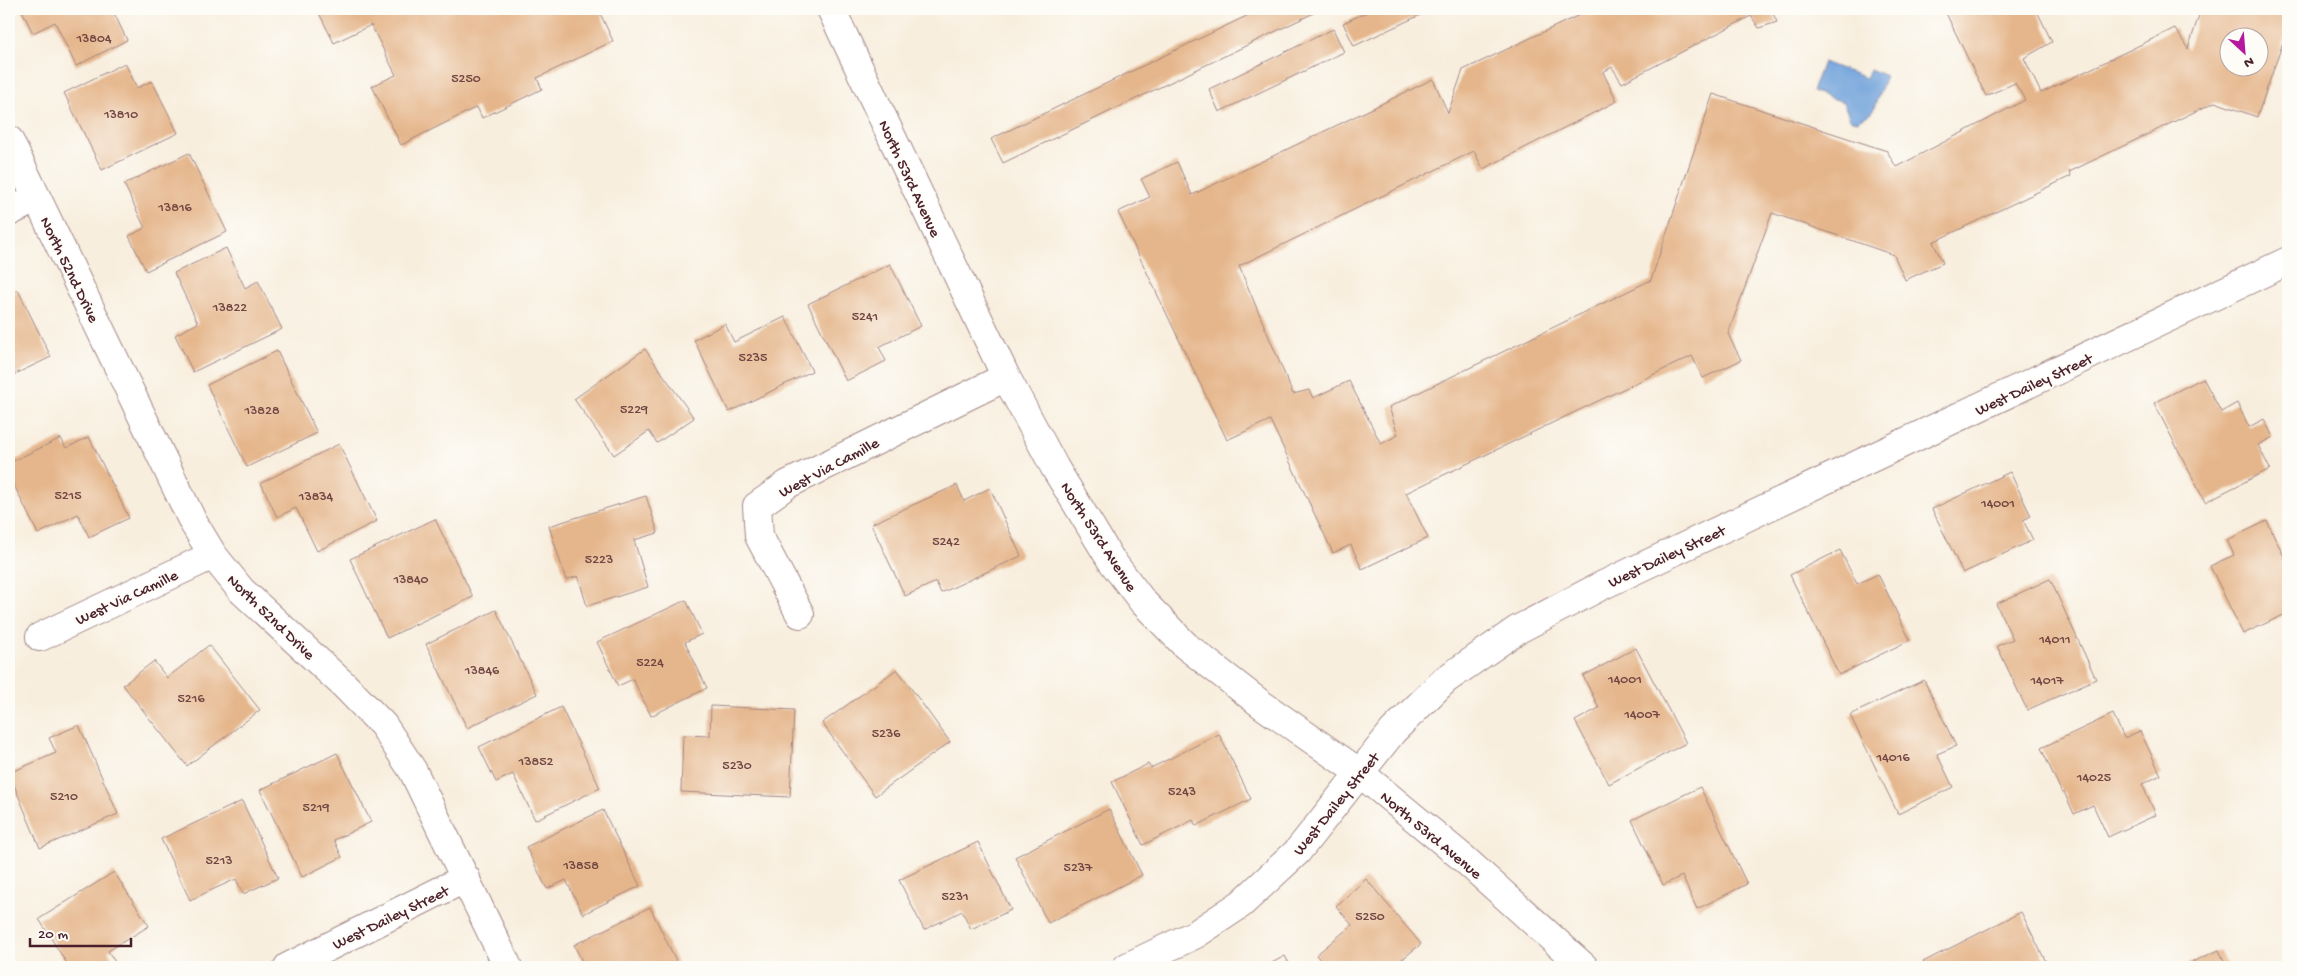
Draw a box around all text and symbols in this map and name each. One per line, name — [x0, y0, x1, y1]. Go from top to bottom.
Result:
north arrow — [2220, 28, 2270, 78]
house number: 13804 — [75, 31, 112, 48]
text: N — [2241, 52, 2256, 71]
house number: 5250 — [451, 71, 481, 88]
house number: 13810 — [103, 107, 138, 124]
street label: North 53rd Avenue — [872, 118, 944, 242]
house number: 13816 — [157, 200, 193, 217]
street label: North 52nd Drive — [34, 215, 102, 327]
house number: 13822 — [212, 300, 247, 317]
house number: 5241 — [852, 309, 878, 326]
house number: 5235 — [739, 350, 767, 367]
street label: West Dailey Street — [1973, 350, 2097, 422]
house number: 5229 — [620, 402, 648, 419]
house number: 13828 — [243, 403, 280, 420]
street label: West Via Camille — [776, 434, 884, 503]
street label: North 53rd Avenue — [1055, 479, 1140, 597]
house number: 5215 — [54, 488, 82, 505]
house number: 13834 — [298, 489, 334, 506]
house number: 14001 — [1980, 496, 2015, 513]
street label: West Dailey Street — [1606, 522, 1730, 594]
house number: 5242 — [932, 534, 960, 551]
house number: 5223 — [585, 552, 613, 569]
street label: West Via Camille — [73, 567, 182, 631]
street label: North 52nd Drive — [222, 572, 318, 666]
house number: 13840 — [392, 572, 429, 589]
house number: 14011 — [2038, 632, 2071, 649]
house number: 5224 — [636, 655, 664, 672]
house number: 13846 — [464, 663, 500, 680]
house number: 14001 — [1607, 672, 1642, 689]
house number: 14017 — [2029, 673, 2064, 690]
house number: 5216 — [178, 691, 205, 708]
house number: 14007 — [1623, 707, 1660, 724]
house number: 5236 — [872, 726, 901, 743]
street label: West Dailey Street — [1290, 749, 1386, 861]
house number: 14016 — [1876, 750, 1910, 767]
house number: 13852 — [518, 754, 554, 771]
house number: 5230 — [722, 758, 752, 775]
house number: 14025 — [2076, 770, 2111, 787]
house number: 5243 — [1168, 784, 1196, 801]
house number: 5210 — [50, 789, 78, 806]
street label: North 53rd Avenue — [1375, 789, 1485, 885]
house number: 5219 — [303, 800, 329, 817]
house number: 5213 — [205, 853, 233, 870]
house number: 13858 — [562, 858, 599, 875]
house number: 5237 — [1064, 860, 1093, 877]
street label: West Dailey Street — [330, 882, 454, 956]
house number: 5231 — [941, 889, 969, 906]
house number: 5250 — [1355, 909, 1385, 926]
scale bar — [30, 916, 131, 948]
text: 20 m — [38, 926, 68, 944]

